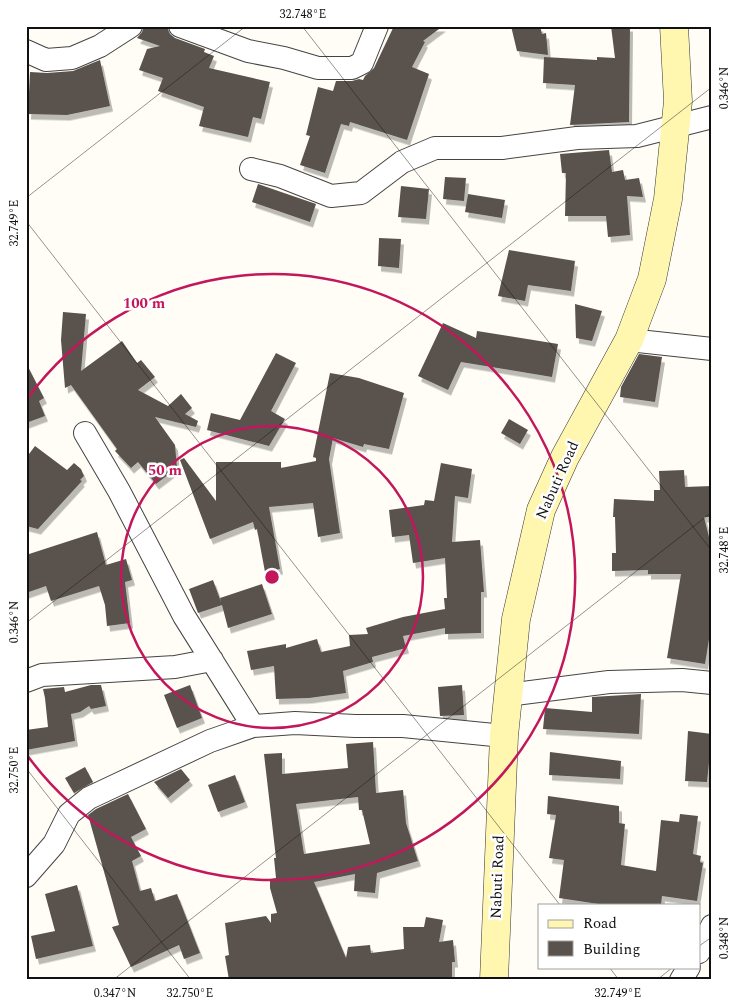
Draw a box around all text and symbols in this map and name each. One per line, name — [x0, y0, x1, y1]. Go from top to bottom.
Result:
text: 32.748°E — [280, 5, 326, 24]
text: 0.346°N — [715, 67, 734, 109]
text: 32.749°E — [5, 200, 24, 246]
text: 100 m — [123, 292, 166, 315]
street label: Nabuti Road — [530, 437, 585, 523]
text: 50 m — [148, 459, 183, 482]
text: 32.748°E — [715, 527, 734, 573]
centre of rings — [263, 568, 281, 586]
text: 0.346°N — [5, 601, 24, 643]
text: 32.750°E — [5, 747, 24, 793]
street label: Nabuti Road — [485, 835, 510, 919]
legend — [538, 904, 700, 968]
text: Road — [583, 912, 617, 935]
text: 0.348°N — [715, 917, 734, 959]
text: Building — [583, 938, 640, 961]
text: 0.347°N — [94, 984, 136, 1003]
text: 32.750°E — [167, 984, 213, 1003]
text: 32.749°E — [595, 984, 641, 1003]

